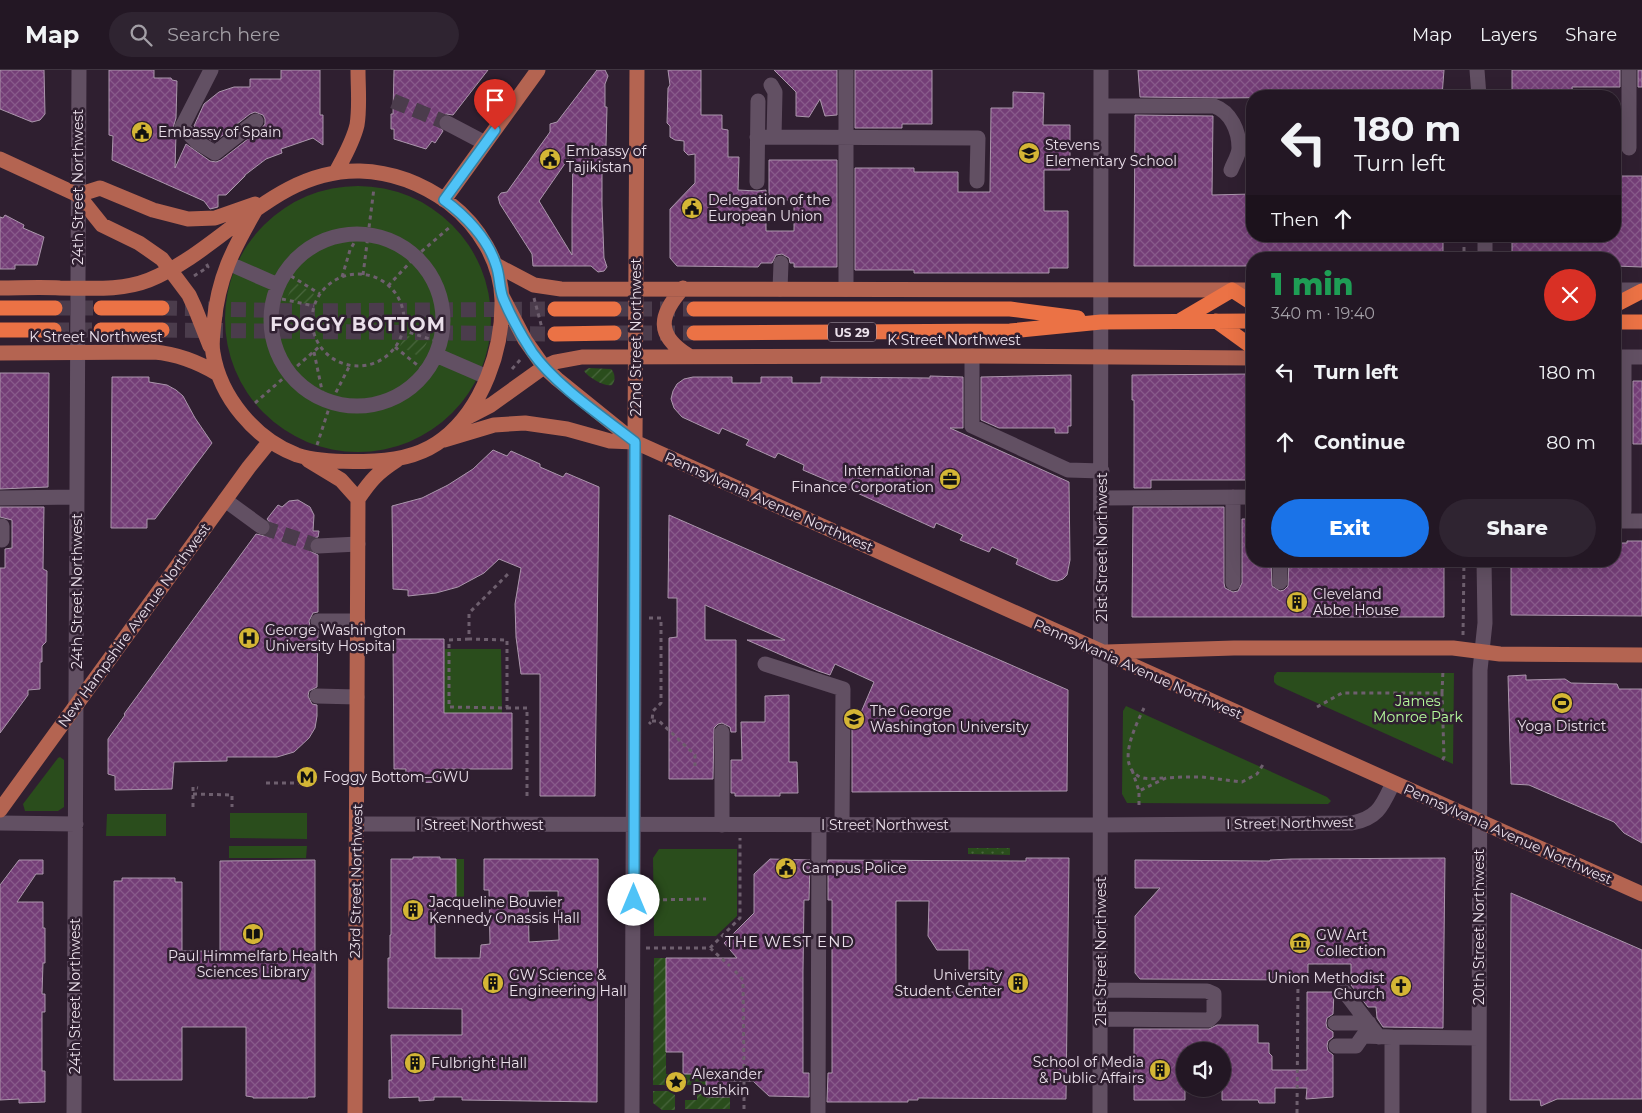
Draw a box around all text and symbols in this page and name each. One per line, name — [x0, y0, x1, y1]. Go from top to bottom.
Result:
search box — [109, 12, 459, 57]
text: Map — [25, 20, 79, 49]
icon: search — [127, 21, 155, 49]
text: Search here — [167, 23, 280, 46]
text: Map — [1412, 24, 1452, 46]
text: Layers — [1480, 24, 1537, 46]
text: Share — [1565, 24, 1617, 46]
pin — [474, 79, 516, 130]
icon: arrive — [481, 86, 509, 114]
text: 180 m — [1354, 107, 1461, 150]
street label: 24th Street Northwest — [69, 109, 87, 265]
icon: left — [1271, 110, 1336, 175]
public building icon: Embassy of Spain — [130, 120, 154, 144]
place label: Embassy of Spain — [158, 123, 282, 141]
place label: Stevens Elementary School — [1045, 136, 1177, 170]
school or university icon: Stevens Elementary School — [1017, 141, 1041, 165]
place label: Embassy of Tajikistan — [566, 142, 648, 176]
public building icon: Embassy of Tajikistan — [538, 147, 562, 171]
text: Turn left — [1354, 150, 1446, 177]
place label: Delegation of the European Union — [708, 191, 830, 225]
public building icon: Delegation of the European Union — [680, 196, 704, 220]
icon: ahead — [1329, 205, 1357, 233]
text: Then — [1271, 208, 1319, 231]
street label: 22nd Street Northwest — [627, 257, 645, 416]
text: 1 min — [1271, 266, 1354, 303]
button: close — [1544, 269, 1596, 321]
text: 340 m · 19:40 — [1271, 304, 1375, 323]
district label: FOGGY BOTTOM — [270, 313, 446, 336]
road number: US 29 — [828, 322, 876, 342]
street label: K Street Northwest — [29, 328, 163, 346]
street label: K Street Northwest — [887, 331, 1021, 349]
icon: left — [1271, 358, 1299, 386]
text: Turn left — [1314, 361, 1399, 384]
text: 180 m — [1539, 361, 1596, 384]
icon: ahead — [1271, 428, 1299, 456]
text: Continue — [1314, 431, 1405, 454]
text: 80 m — [1546, 431, 1596, 454]
street label: Pennsylvania Avenue Northwest — [662, 448, 877, 556]
place label: International Finance Corporation — [791, 462, 934, 496]
office icon: International Finance Corporation — [938, 467, 962, 491]
street label: 21st Street Northwest — [1093, 472, 1111, 622]
button: Exit — [1271, 499, 1429, 557]
button: Share — [1439, 499, 1596, 557]
street label: 24th Street Northwest — [68, 513, 86, 669]
street label: New Hampshire Avenue Northwest — [54, 519, 214, 731]
place label: Cleveland Abbe House — [1313, 585, 1399, 619]
building icon: Cleveland Abbe House — [1285, 590, 1309, 614]
street label: Pennsylvania Avenue Northwest — [1031, 615, 1246, 723]
place label: George Washington University Hospital — [265, 621, 406, 655]
hospital icon: George Washington University Hospital — [237, 626, 261, 650]
sports icon: Yoga District — [1550, 691, 1574, 715]
park label: James Monroe Park — [1373, 692, 1464, 726]
place label: The George Washington University — [870, 702, 1029, 736]
school or university icon: The George Washington University — [842, 707, 866, 731]
place label: Yoga District — [1517, 717, 1607, 735]
metro station icon: Foggy Bottom–GWU — [295, 765, 319, 789]
place label: Foggy Bottom–GWU — [323, 768, 469, 786]
street label: Pennsylvania Avenue Northwest — [1401, 780, 1616, 888]
street label: 23rd Street Northwest — [346, 803, 366, 958]
street label: I Street Northwest — [1226, 813, 1354, 833]
street label: I Street Northwest — [416, 816, 544, 834]
street label: I Street Northwest — [821, 816, 949, 834]
street label: 20th Street Northwest — [1470, 849, 1488, 1005]
public building icon: Campus Police — [774, 856, 798, 880]
place label: Campus Police — [802, 859, 907, 877]
position arrow — [607, 873, 659, 925]
street label: 21st Street Northwest — [1092, 876, 1110, 1026]
place label: Jacqueline Bouvier Kennedy Onassis Hall — [428, 893, 580, 927]
building icon: Jacqueline Bouvier Kennedy Onassis Hall — [401, 898, 425, 922]
street label: 24th Street Northwest — [66, 918, 84, 1074]
library icon: Paul Himmelfarb Health Sciences Library — [241, 922, 265, 946]
place label: GW Art Collection — [1316, 926, 1386, 960]
museum icon: GW Art Collection — [1288, 931, 1312, 955]
district label: THE WEST END — [725, 932, 855, 951]
place label: Paul Himmelfarb Health Sciences Library — [168, 947, 338, 981]
place label: GW Science & Engineering Hall — [509, 966, 627, 1000]
place label: University Student Center — [895, 966, 1002, 1000]
place label: Union Methodist Church — [1267, 969, 1385, 1003]
building icon: GW Science & Engineering Hall — [481, 971, 505, 995]
building icon: University Student Center — [1006, 971, 1030, 995]
church icon: Union Methodist Church — [1389, 974, 1413, 998]
map controls — [1176, 1042, 1231, 1097]
button: sound — [1176, 1042, 1231, 1097]
building icon: Fulbright Hall — [403, 1051, 427, 1075]
place label: School of Media & Public Affairs — [1033, 1053, 1144, 1087]
place label: Fulbright Hall — [431, 1054, 527, 1072]
building icon: School of Media & Public Affairs — [1148, 1058, 1172, 1082]
place label: Alexander Pushkin — [692, 1065, 763, 1099]
place icon: Alexander Pushkin — [664, 1070, 688, 1094]

